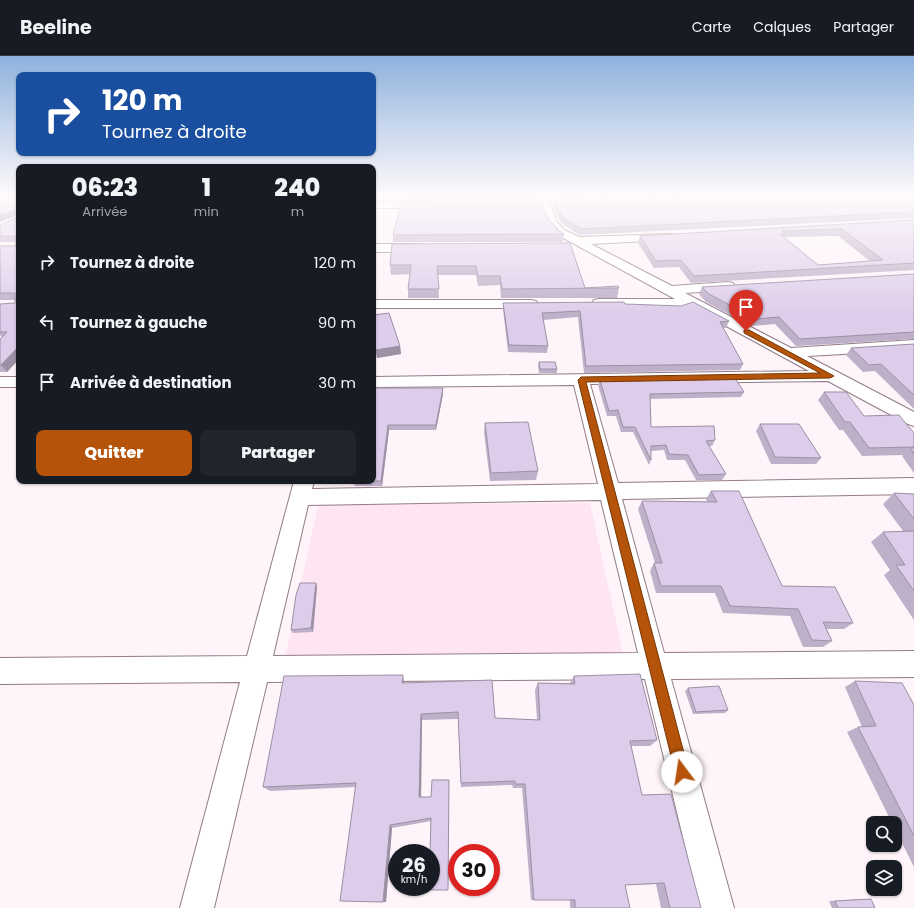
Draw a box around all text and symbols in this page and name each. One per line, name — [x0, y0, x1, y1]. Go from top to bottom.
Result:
text: Beeline — [20, 14, 92, 41]
text: Carte — [692, 17, 731, 37]
text: Calques — [753, 17, 811, 37]
text: Partager — [833, 17, 894, 37]
text: 120 m — [102, 81, 182, 120]
icon: right — [36, 88, 88, 140]
text: Tournez à droite — [102, 119, 247, 144]
text: 06:23 — [72, 171, 138, 204]
text: 1 — [202, 171, 211, 204]
text: 240 — [274, 171, 320, 204]
text: Arrivée — [82, 202, 127, 221]
text: min — [194, 202, 219, 221]
text: m — [291, 202, 304, 221]
icon: right — [36, 251, 58, 273]
text: Tournez à droite — [70, 252, 194, 273]
text: 120 m — [314, 252, 356, 273]
pin — [729, 290, 763, 331]
icon: arrive — [735, 296, 757, 318]
icon: left — [36, 311, 58, 333]
text: Tournez à gauche — [70, 312, 207, 333]
text: 90 m — [318, 312, 356, 333]
icon: arrive — [36, 371, 58, 393]
text: Arrivée à destination — [70, 372, 232, 393]
text: 30 m — [318, 372, 356, 393]
button: Quitter — [36, 430, 192, 476]
button: Partager — [200, 430, 356, 476]
position arrow — [661, 751, 703, 793]
map controls — [866, 816, 902, 896]
button: search — [866, 816, 902, 852]
speed limit sign: 30 — [448, 844, 500, 896]
text: 26 — [402, 851, 426, 879]
button: layers — [866, 860, 902, 896]
text: km/h — [401, 872, 427, 887]

